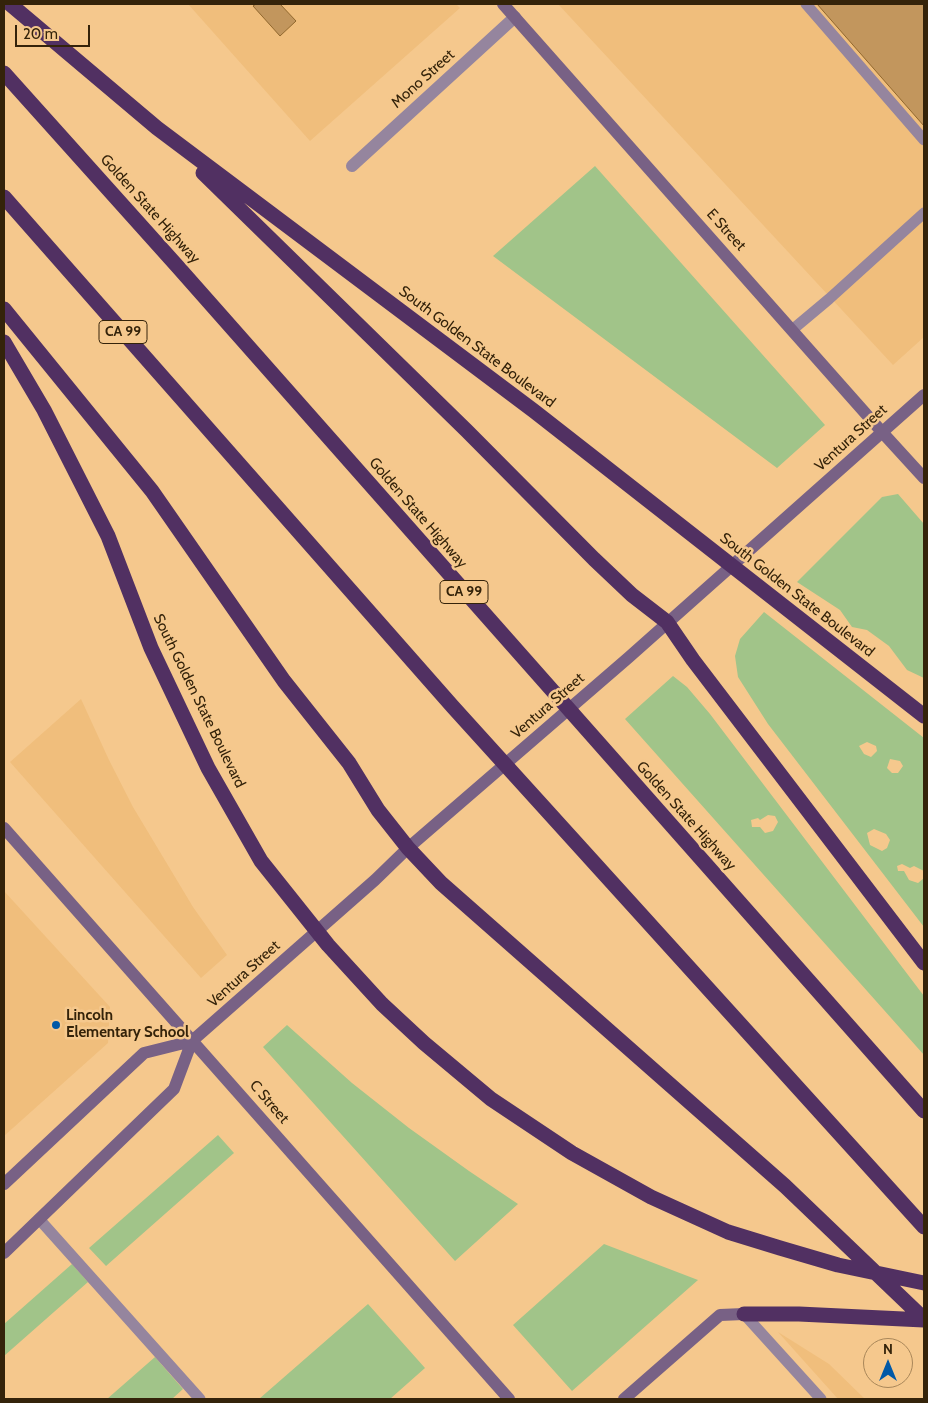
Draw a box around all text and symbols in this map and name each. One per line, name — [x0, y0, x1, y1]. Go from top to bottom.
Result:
scale bar — [18, 15, 92, 47]
text: 20 m — [23, 25, 58, 43]
street label: Mono Street — [388, 46, 458, 112]
street label: Golden State Highway — [96, 151, 204, 267]
street label: E Street — [703, 205, 749, 255]
street label: South Golden State Boulevard — [395, 282, 559, 412]
road number: CA 99 — [99, 321, 147, 344]
street label: Ventura Street — [811, 401, 891, 475]
street label: Golden State Highway — [365, 454, 471, 572]
street label: South Golden State Boulevard — [716, 529, 878, 661]
road number: CA 99 — [440, 580, 488, 604]
street label: South Golden State Boulevard — [149, 611, 249, 791]
street label: Ventura Street — [508, 669, 588, 743]
street label: Golden State Highway — [632, 758, 740, 874]
street label: Ventura Street — [204, 937, 284, 1011]
place label: Lincoln Elementary School — [66, 1007, 189, 1042]
marker: Lincoln Elementary School — [50, 1019, 62, 1031]
street label: C Street — [245, 1077, 293, 1127]
north arrow — [863, 1338, 913, 1388]
text: N — [883, 1340, 893, 1358]

